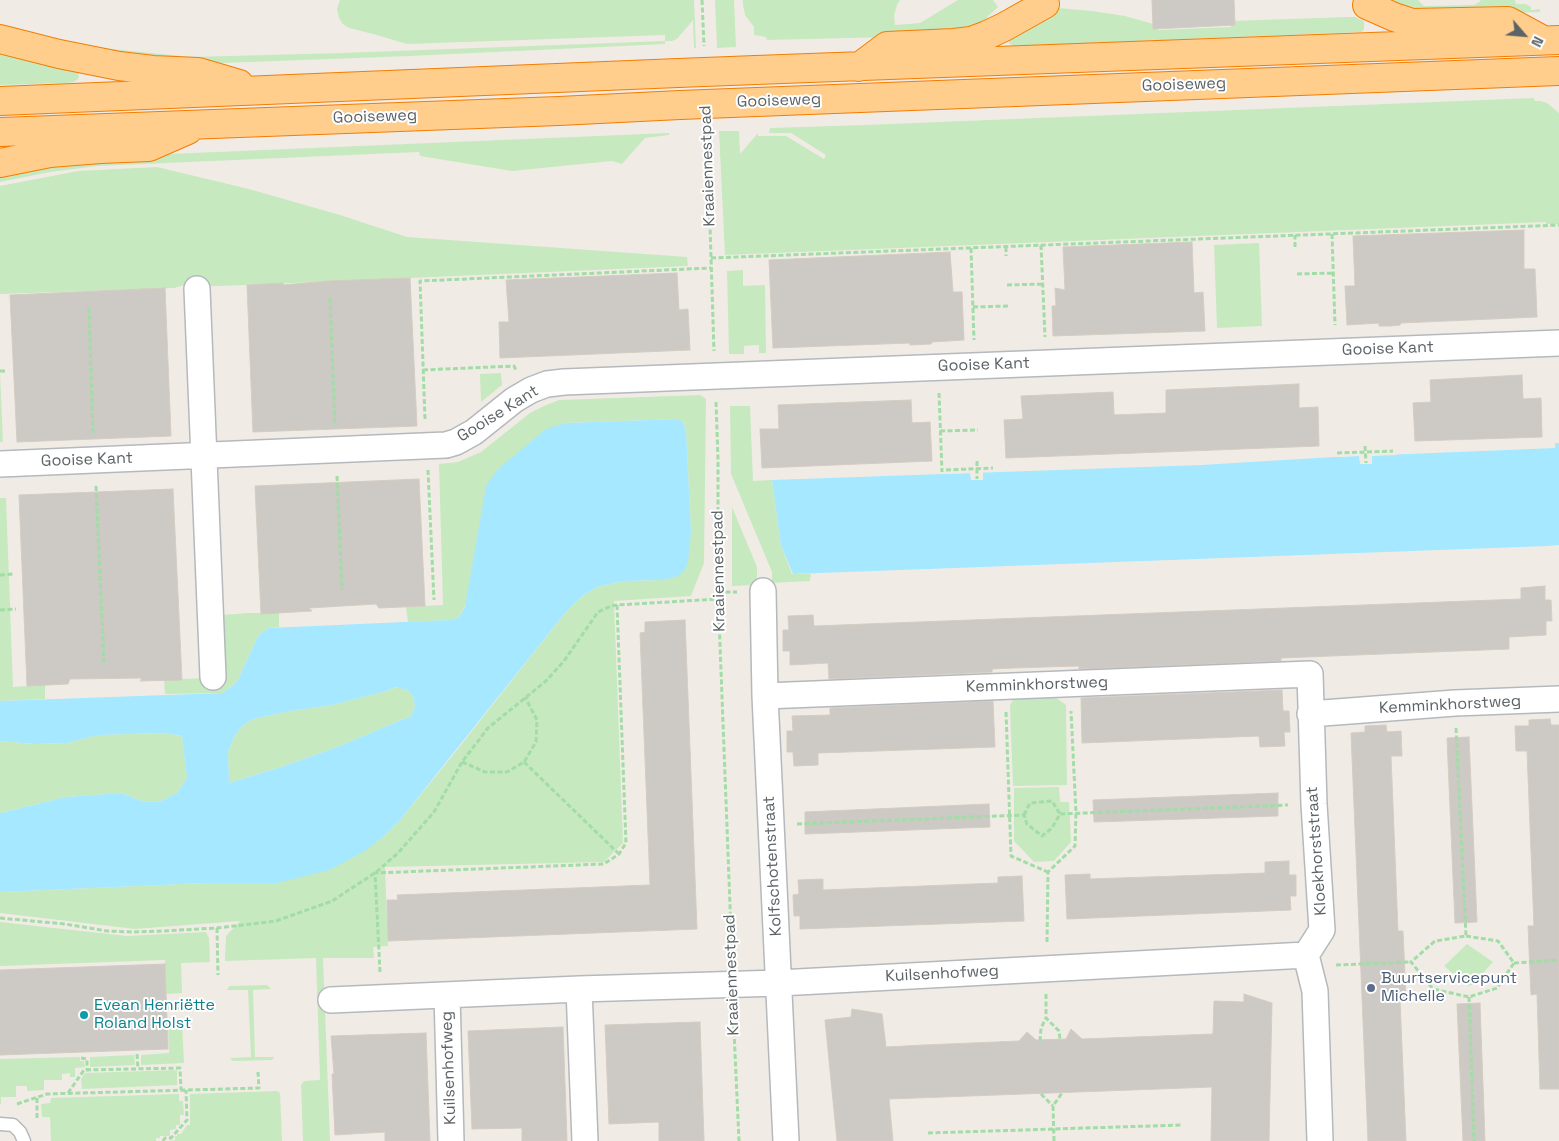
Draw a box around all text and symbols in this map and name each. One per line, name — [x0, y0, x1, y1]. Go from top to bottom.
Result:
north arrow — [1499, 10, 1549, 60]
text: N — [1527, 34, 1548, 50]
street label: Gooiseweg — [1141, 74, 1227, 96]
street label: Gooiseweg — [736, 90, 822, 112]
street label: Kraaiennestpad — [696, 105, 720, 227]
street label: Gooiseweg — [332, 106, 418, 128]
street label: Gooise Kant — [1342, 338, 1434, 360]
street label: Gooise Kant — [938, 354, 1030, 376]
street label: Gooise Kant — [454, 381, 542, 447]
street label: Gooise Kant — [41, 449, 133, 471]
street label: Kraaiennestpad — [708, 510, 730, 632]
street label: Kemminkhorstweg — [966, 673, 1108, 697]
street label: Kemminkhorstweg — [1378, 692, 1522, 718]
street label: Kloekhorststraat — [1303, 786, 1331, 916]
street label: Kolfschotenstraat — [760, 795, 786, 937]
street label: Kraaiennestpad — [720, 914, 744, 1036]
street label: Kuilsenhofweg — [885, 961, 999, 987]
place label: Buurtservicepunt Michelle — [1381, 969, 1517, 1007]
marker: Buurtservicepunt Michelle — [1365, 982, 1377, 994]
place label: Evean Henriëtte Roland Holst — [94, 996, 215, 1034]
marker: Evean Henriëtte Roland Holst — [78, 1009, 90, 1021]
street label: Kuilsenhofweg — [437, 1011, 461, 1125]

